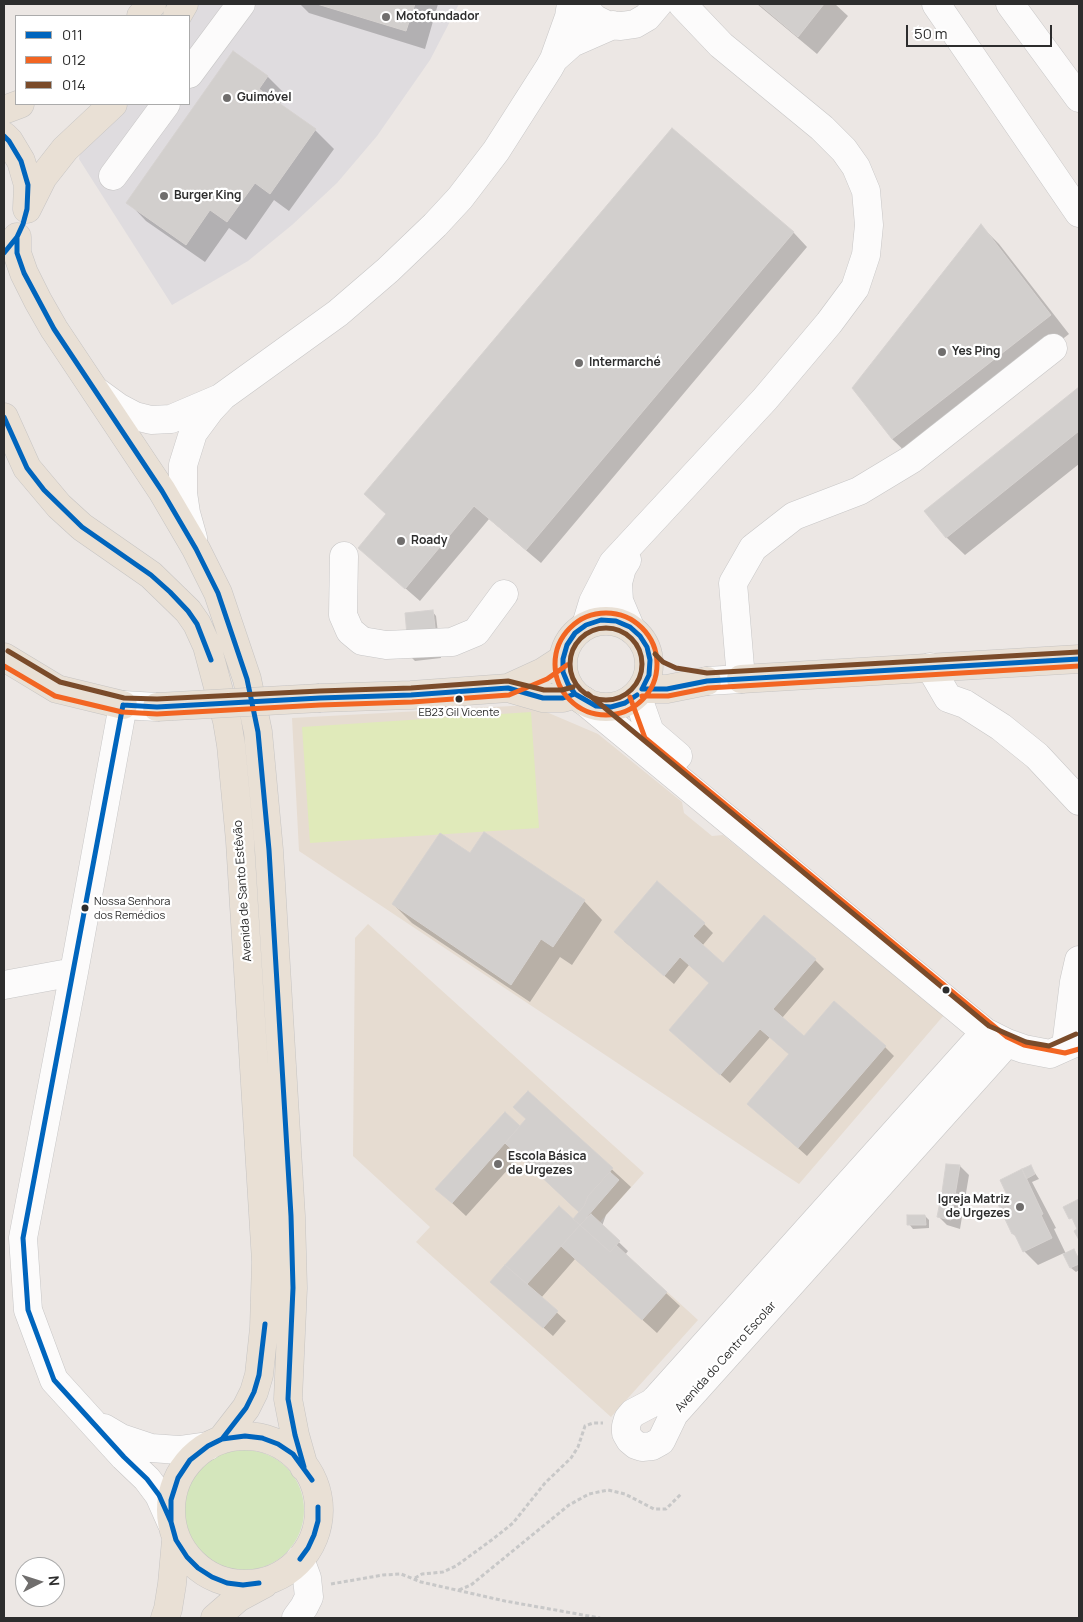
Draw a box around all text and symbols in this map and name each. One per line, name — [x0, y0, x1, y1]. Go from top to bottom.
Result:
place label: Motofundador — [396, 10, 479, 24]
marker: Motofundador — [380, 11, 392, 23]
legend — [15, 15, 190, 105]
scale bar — [908, 15, 1054, 47]
text: 50 m — [914, 23, 948, 44]
text: 011 — [62, 24, 83, 45]
text: 012 — [62, 49, 86, 70]
text: 014 — [62, 74, 86, 95]
place label: Guimóvel — [237, 91, 292, 105]
marker: Guimóvel — [221, 92, 233, 104]
place label: Burger King — [174, 189, 241, 203]
marker: Burger King — [158, 190, 170, 202]
place label: Yes Ping — [952, 345, 1000, 359]
marker: Yes Ping — [936, 346, 948, 358]
place label: Intermarché — [589, 356, 661, 370]
marker: Intermarché — [573, 357, 585, 369]
place label: Roady — [411, 534, 447, 548]
marker: Roady — [395, 535, 407, 547]
marker: EB23 Gil Vicente — [454, 694, 464, 704]
place label: EB23 Gil Vicente — [419, 706, 499, 720]
street label: Avenida de Santo Estêvão — [231, 820, 255, 962]
place label: Nossa Senhora dos Remédios — [94, 895, 170, 921]
marker: Nossa Senhora dos Remédios — [80, 903, 90, 913]
unlabelled marker — [941, 985, 951, 995]
place label: Escola Básica de Urgezes — [508, 1150, 586, 1178]
marker: Escola Básica de Urgezes — [492, 1158, 504, 1170]
place label: Igreja Matriz de Urgezes — [938, 1193, 1010, 1221]
marker: Igreja Matriz de Urgezes — [1014, 1201, 1026, 1213]
street label: Avenida do Centro Escolar — [672, 1299, 780, 1415]
north arrow — [15, 1557, 65, 1607]
text: N — [45, 1575, 64, 1587]

